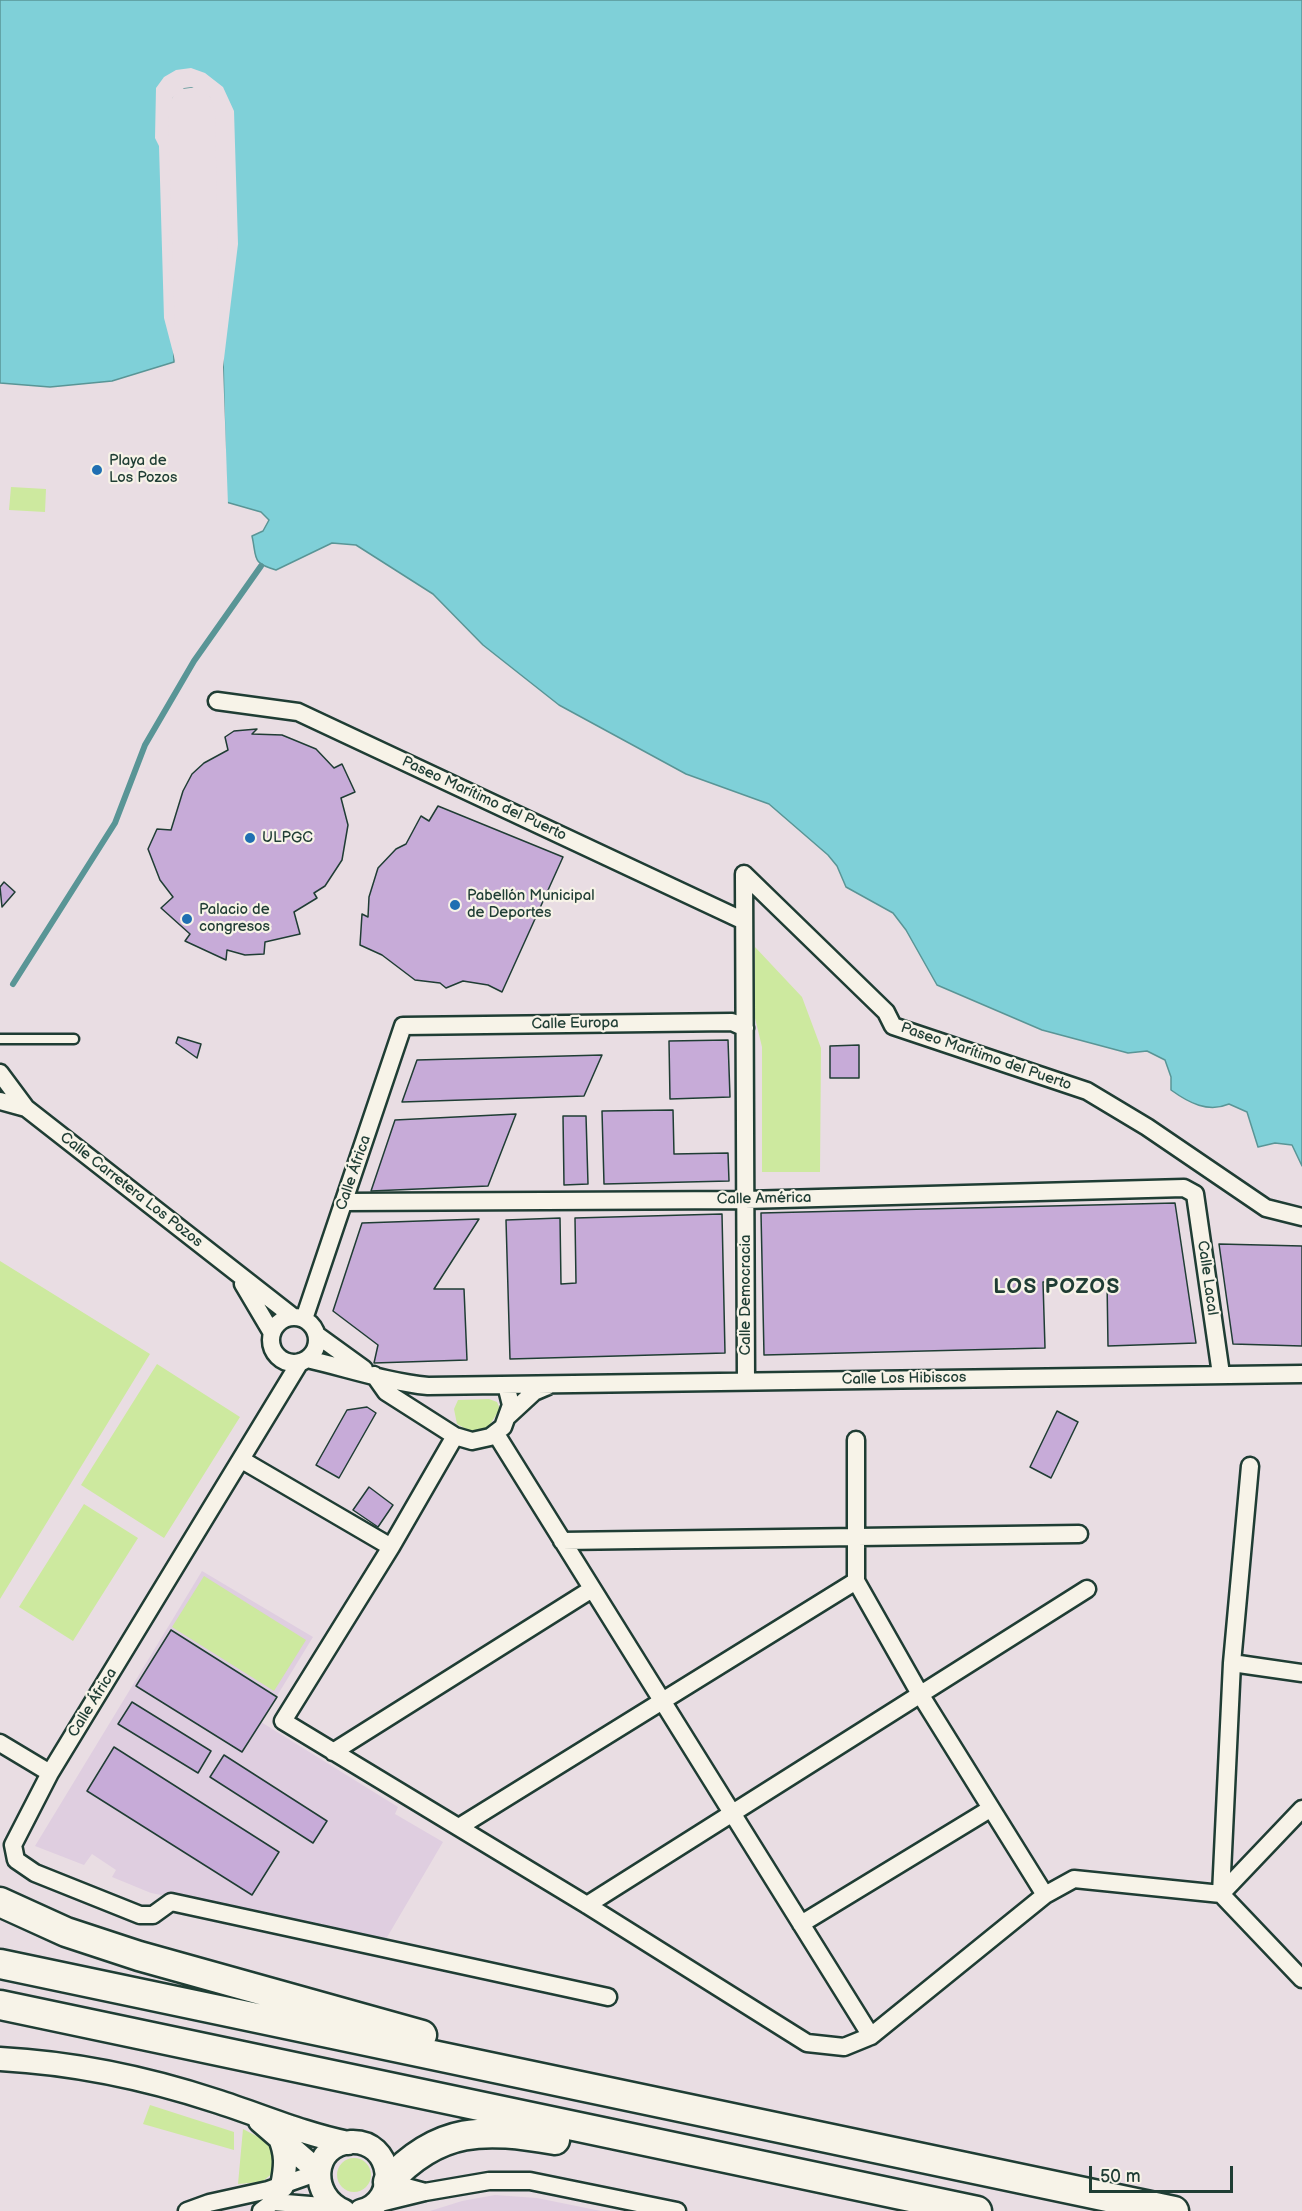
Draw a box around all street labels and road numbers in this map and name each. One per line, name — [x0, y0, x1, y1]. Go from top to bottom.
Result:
street label: Paseo Marítimo del Puerto — [399, 753, 569, 845]
street label: Calle Europa — [531, 1014, 619, 1034]
street label: Paseo Marítimo del Puerto — [898, 1019, 1074, 1095]
street label: Calle Carretera Los Pozos — [56, 1129, 206, 1251]
street label: Calle África — [333, 1133, 375, 1213]
street label: Calle América — [717, 1189, 811, 1209]
street label: Calle Democracia — [737, 1235, 755, 1355]
street label: Calle Lacal — [1193, 1240, 1221, 1316]
street label: Calle Los Hibiscos — [842, 1369, 966, 1389]
street label: Calle África — [65, 1665, 121, 1741]

